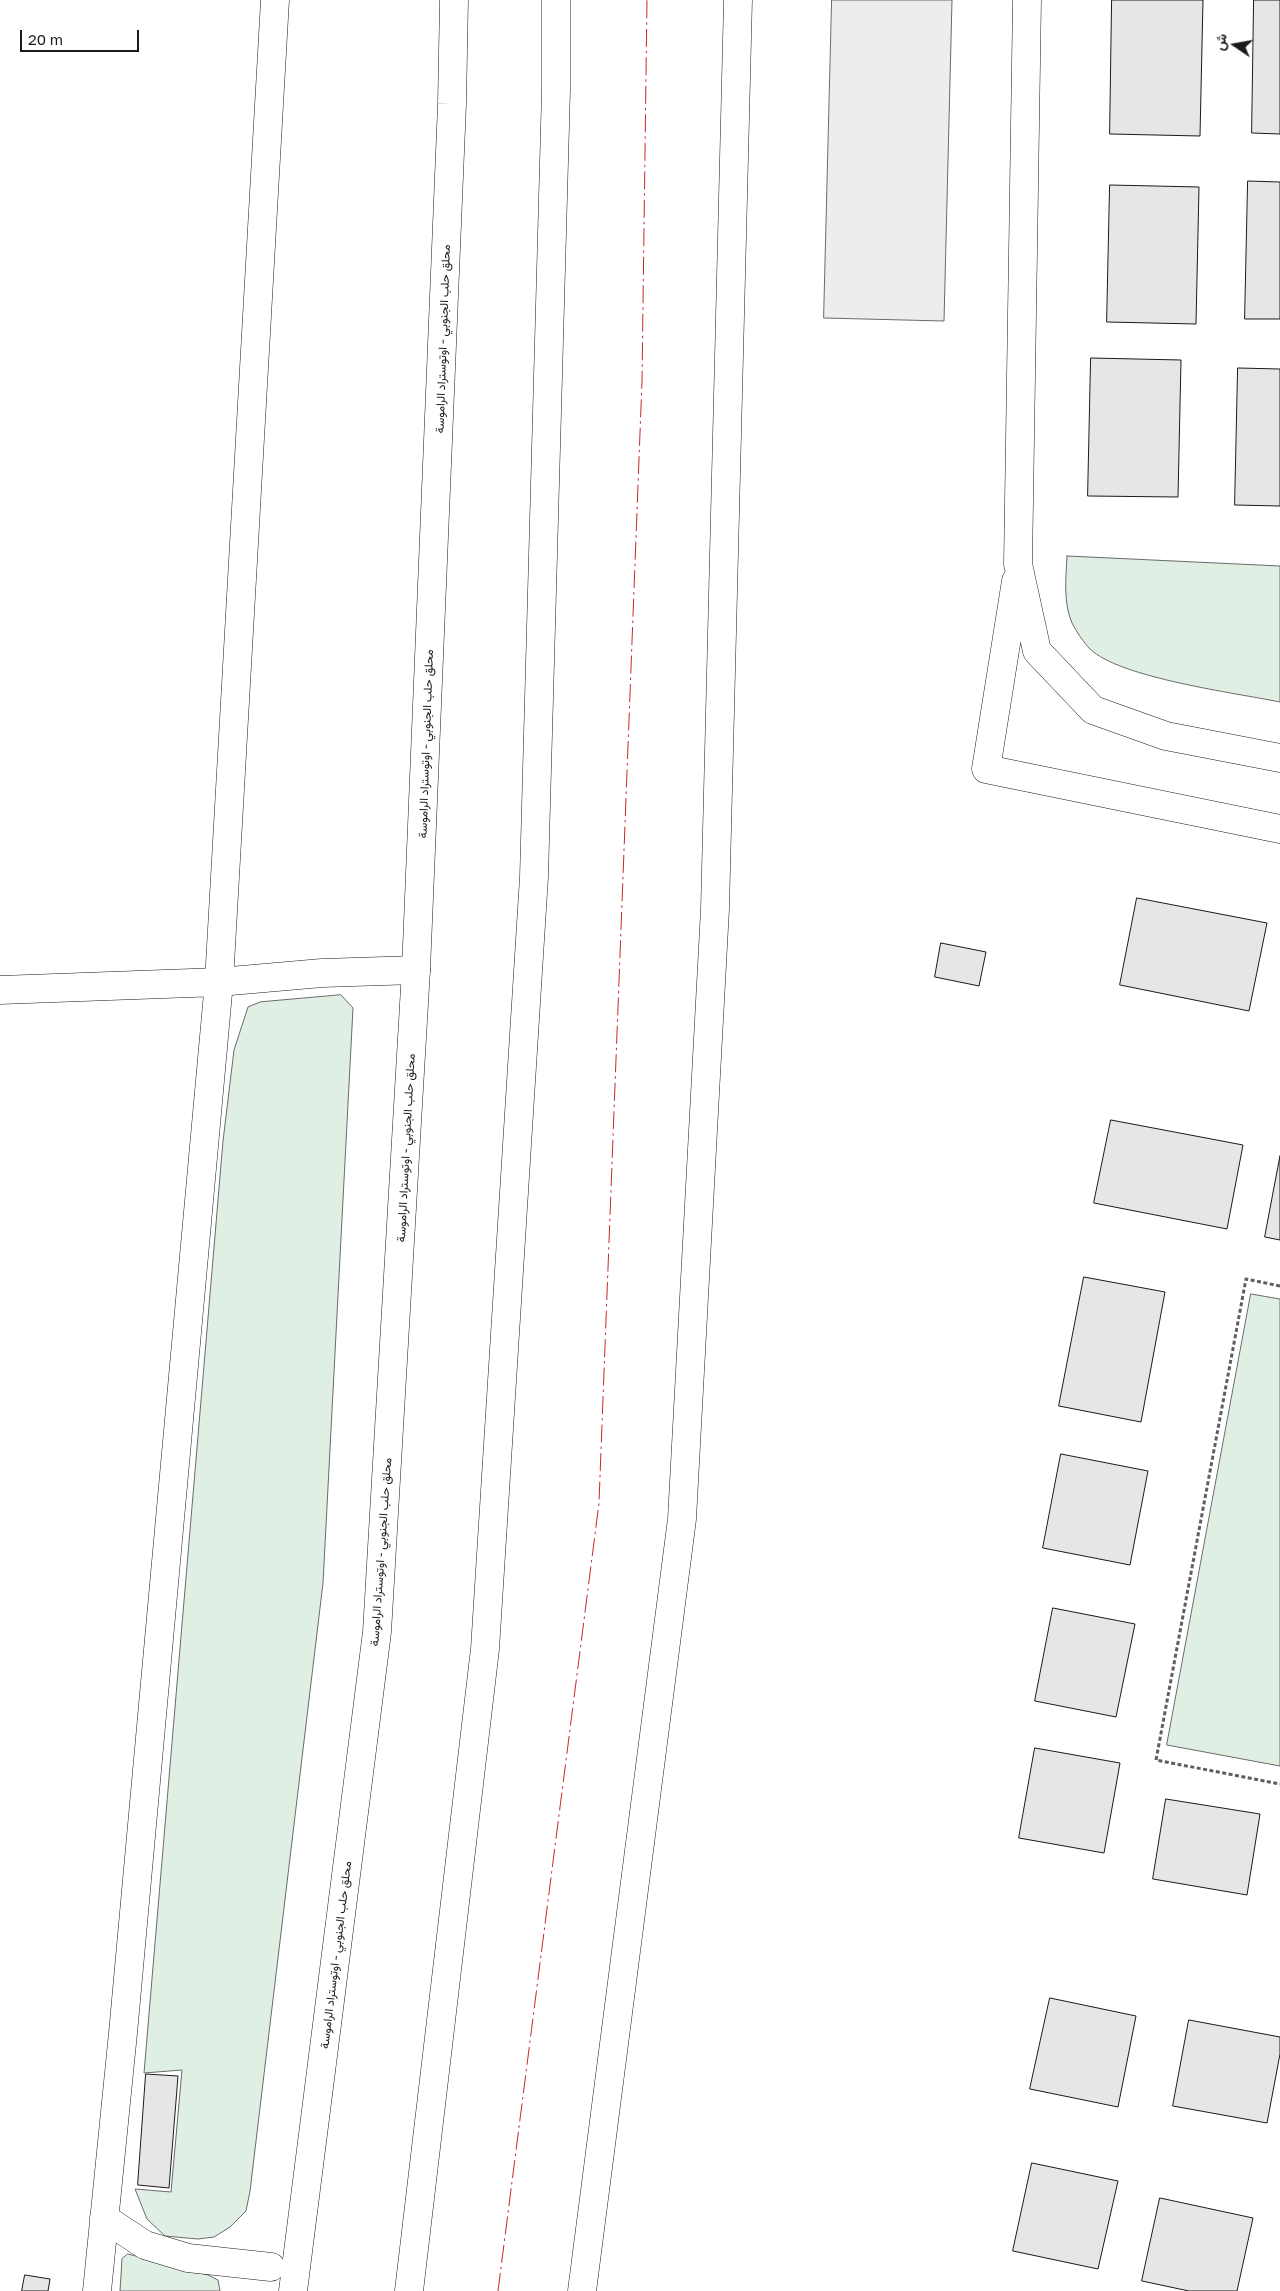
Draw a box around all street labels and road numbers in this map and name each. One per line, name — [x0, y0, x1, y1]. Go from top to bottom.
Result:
street label: محلق حلب الجنوبي - اوتوستراد الراموسة — [433, 244, 453, 434]
street label: محلق حلب الجنوبي - اوتوستراد الراموسة — [416, 649, 436, 839]
street label: محلق حلب الجنوبي - اوتوستراد الراموسة — [394, 1053, 418, 1243]
street label: محلق حلب الجنوبي - اوتوستراد الراموسة — [367, 1457, 395, 1647]
street label: محلق حلب الجنوبي - اوتوستراد الراموسة — [317, 1860, 355, 2050]

